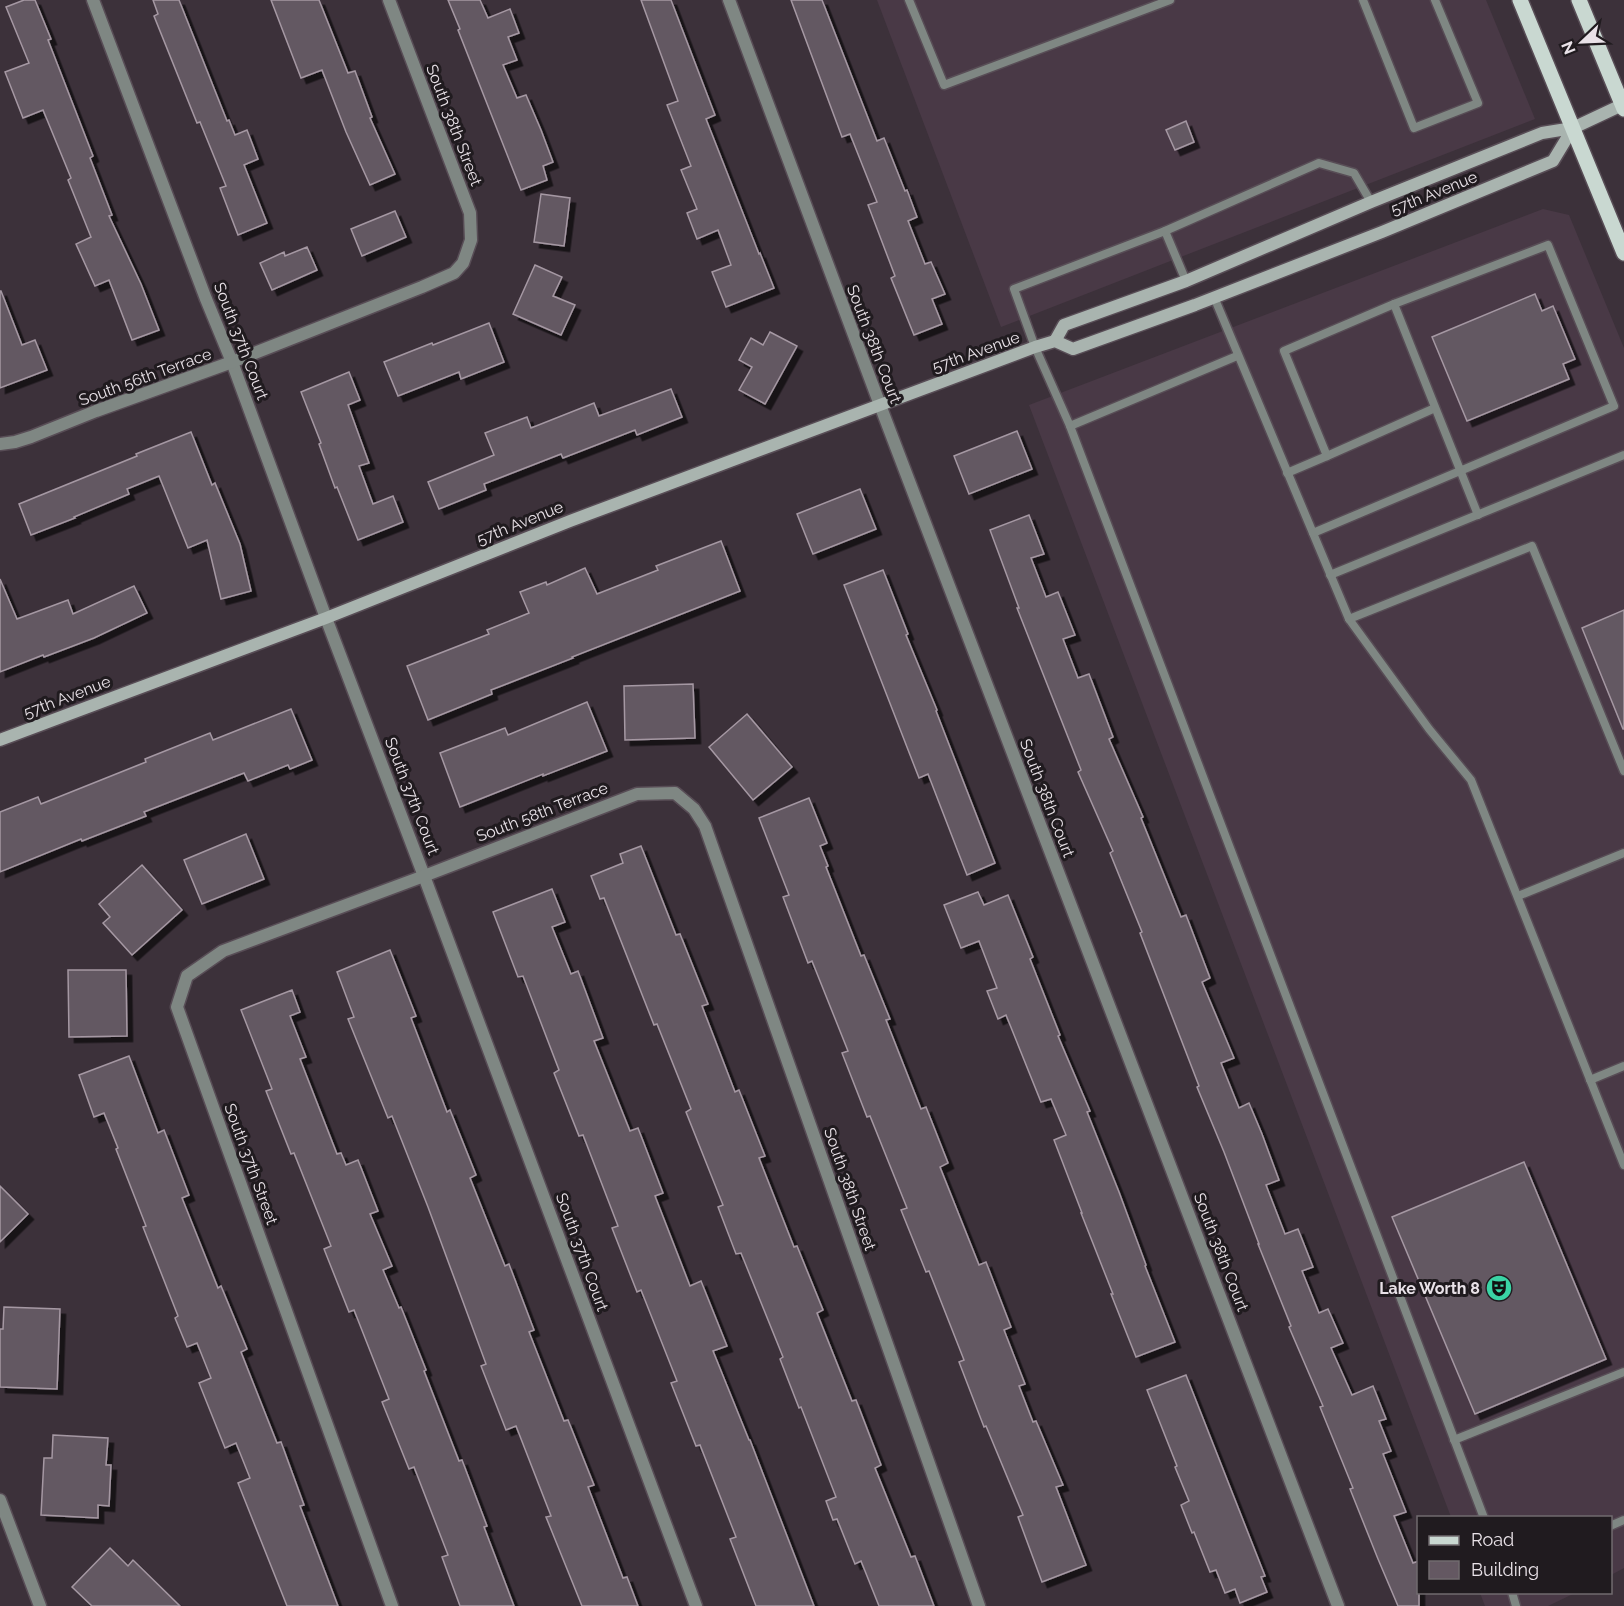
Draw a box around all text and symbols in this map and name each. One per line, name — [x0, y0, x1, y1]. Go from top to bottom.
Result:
north arrow — [1552, 12, 1612, 72]
text: N — [1558, 38, 1580, 57]
street label: South 38th Street — [422, 62, 486, 189]
street label: 57th Avenue — [1388, 167, 1480, 219]
street label: South 37th Court — [210, 280, 272, 403]
street label: South 38th Court — [843, 282, 906, 406]
street label: 57th Avenue — [930, 327, 1022, 377]
street label: South 56th Terrace — [76, 344, 214, 410]
street label: 57th Avenue — [474, 497, 566, 549]
street label: 57th Avenue — [21, 672, 113, 722]
street label: South 37th Court — [381, 735, 443, 858]
street label: South 38th Court — [1016, 736, 1079, 860]
street label: South 58th Terrace — [474, 778, 610, 846]
street label: South 37th Street — [220, 1101, 282, 1228]
street label: South 38th Street — [820, 1125, 880, 1254]
street label: South 37th Court — [552, 1190, 612, 1314]
street label: South 38th Court — [1190, 1190, 1253, 1314]
theatre icon: Lake Worth 8 — [1484, 1273, 1514, 1303]
place label: Lake Worth 8 — [1379, 1279, 1480, 1298]
legend — [1417, 1516, 1612, 1594]
text: Road — [1471, 1529, 1514, 1550]
text: Building — [1471, 1559, 1539, 1580]

